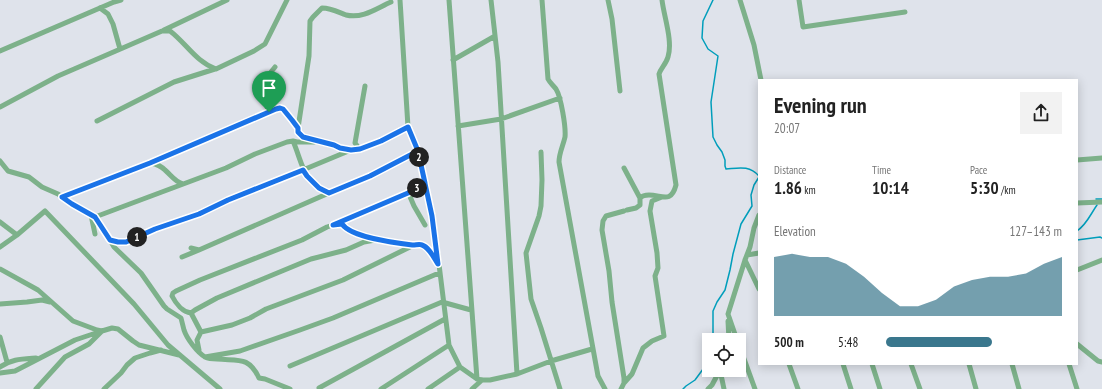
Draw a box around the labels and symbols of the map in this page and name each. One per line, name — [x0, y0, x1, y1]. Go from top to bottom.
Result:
pin — [252, 71, 286, 112]
pin: 2 — [409, 147, 429, 167]
pin: 3 — [407, 178, 427, 198]
pin: 1 — [127, 227, 147, 247]

